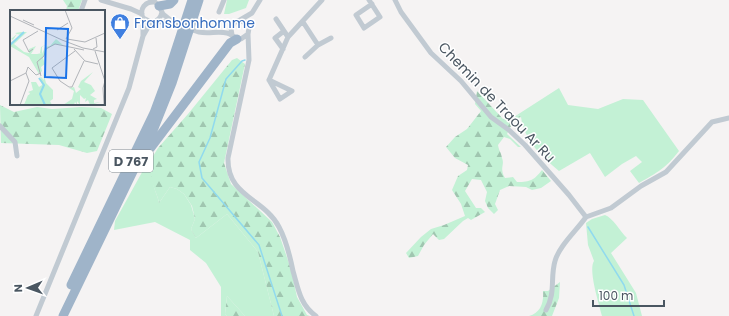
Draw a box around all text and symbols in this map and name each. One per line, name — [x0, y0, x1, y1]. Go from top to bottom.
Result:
inset map — [10, 10, 105, 105]
shop icon: Fransbonhomme — [109, 12, 131, 40]
place label: Fransbonhomme — [134, 13, 255, 33]
street label: Chemin de Traou Ar Ru — [434, 37, 560, 167]
road number: D 767 — [109, 150, 153, 172]
north arrow — [8, 268, 48, 308]
scale bar — [593, 282, 664, 308]
text: N — [10, 284, 26, 293]
text: 100 m — [599, 287, 633, 304]

